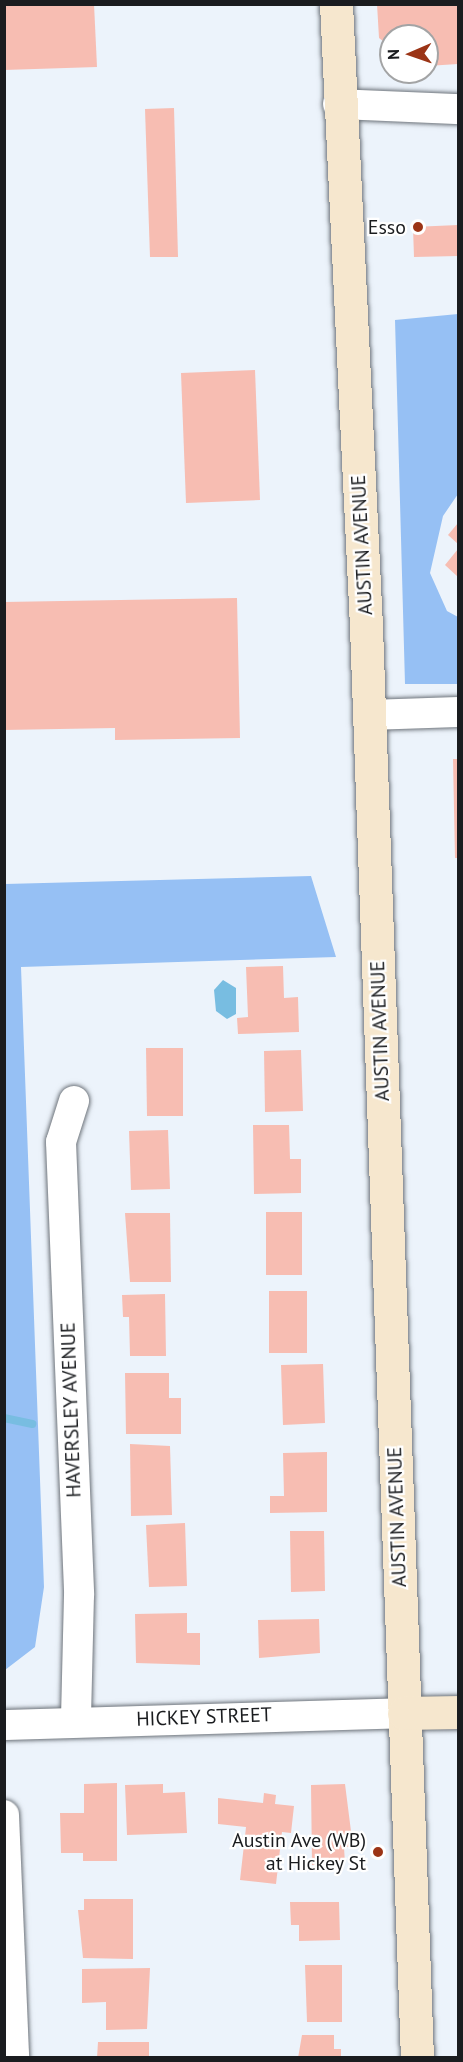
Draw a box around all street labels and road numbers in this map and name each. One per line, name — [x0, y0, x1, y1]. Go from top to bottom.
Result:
street label: AUSTIN AVENUE — [346, 474, 378, 616]
street label: AUSTIN AVENUE — [366, 960, 394, 1102]
street label: HAVERSLEY AVENUE — [56, 1321, 86, 1499]
street label: AUSTIN AVENUE — [383, 1446, 411, 1588]
street label: HICKEY STREET — [135, 1703, 273, 1731]

